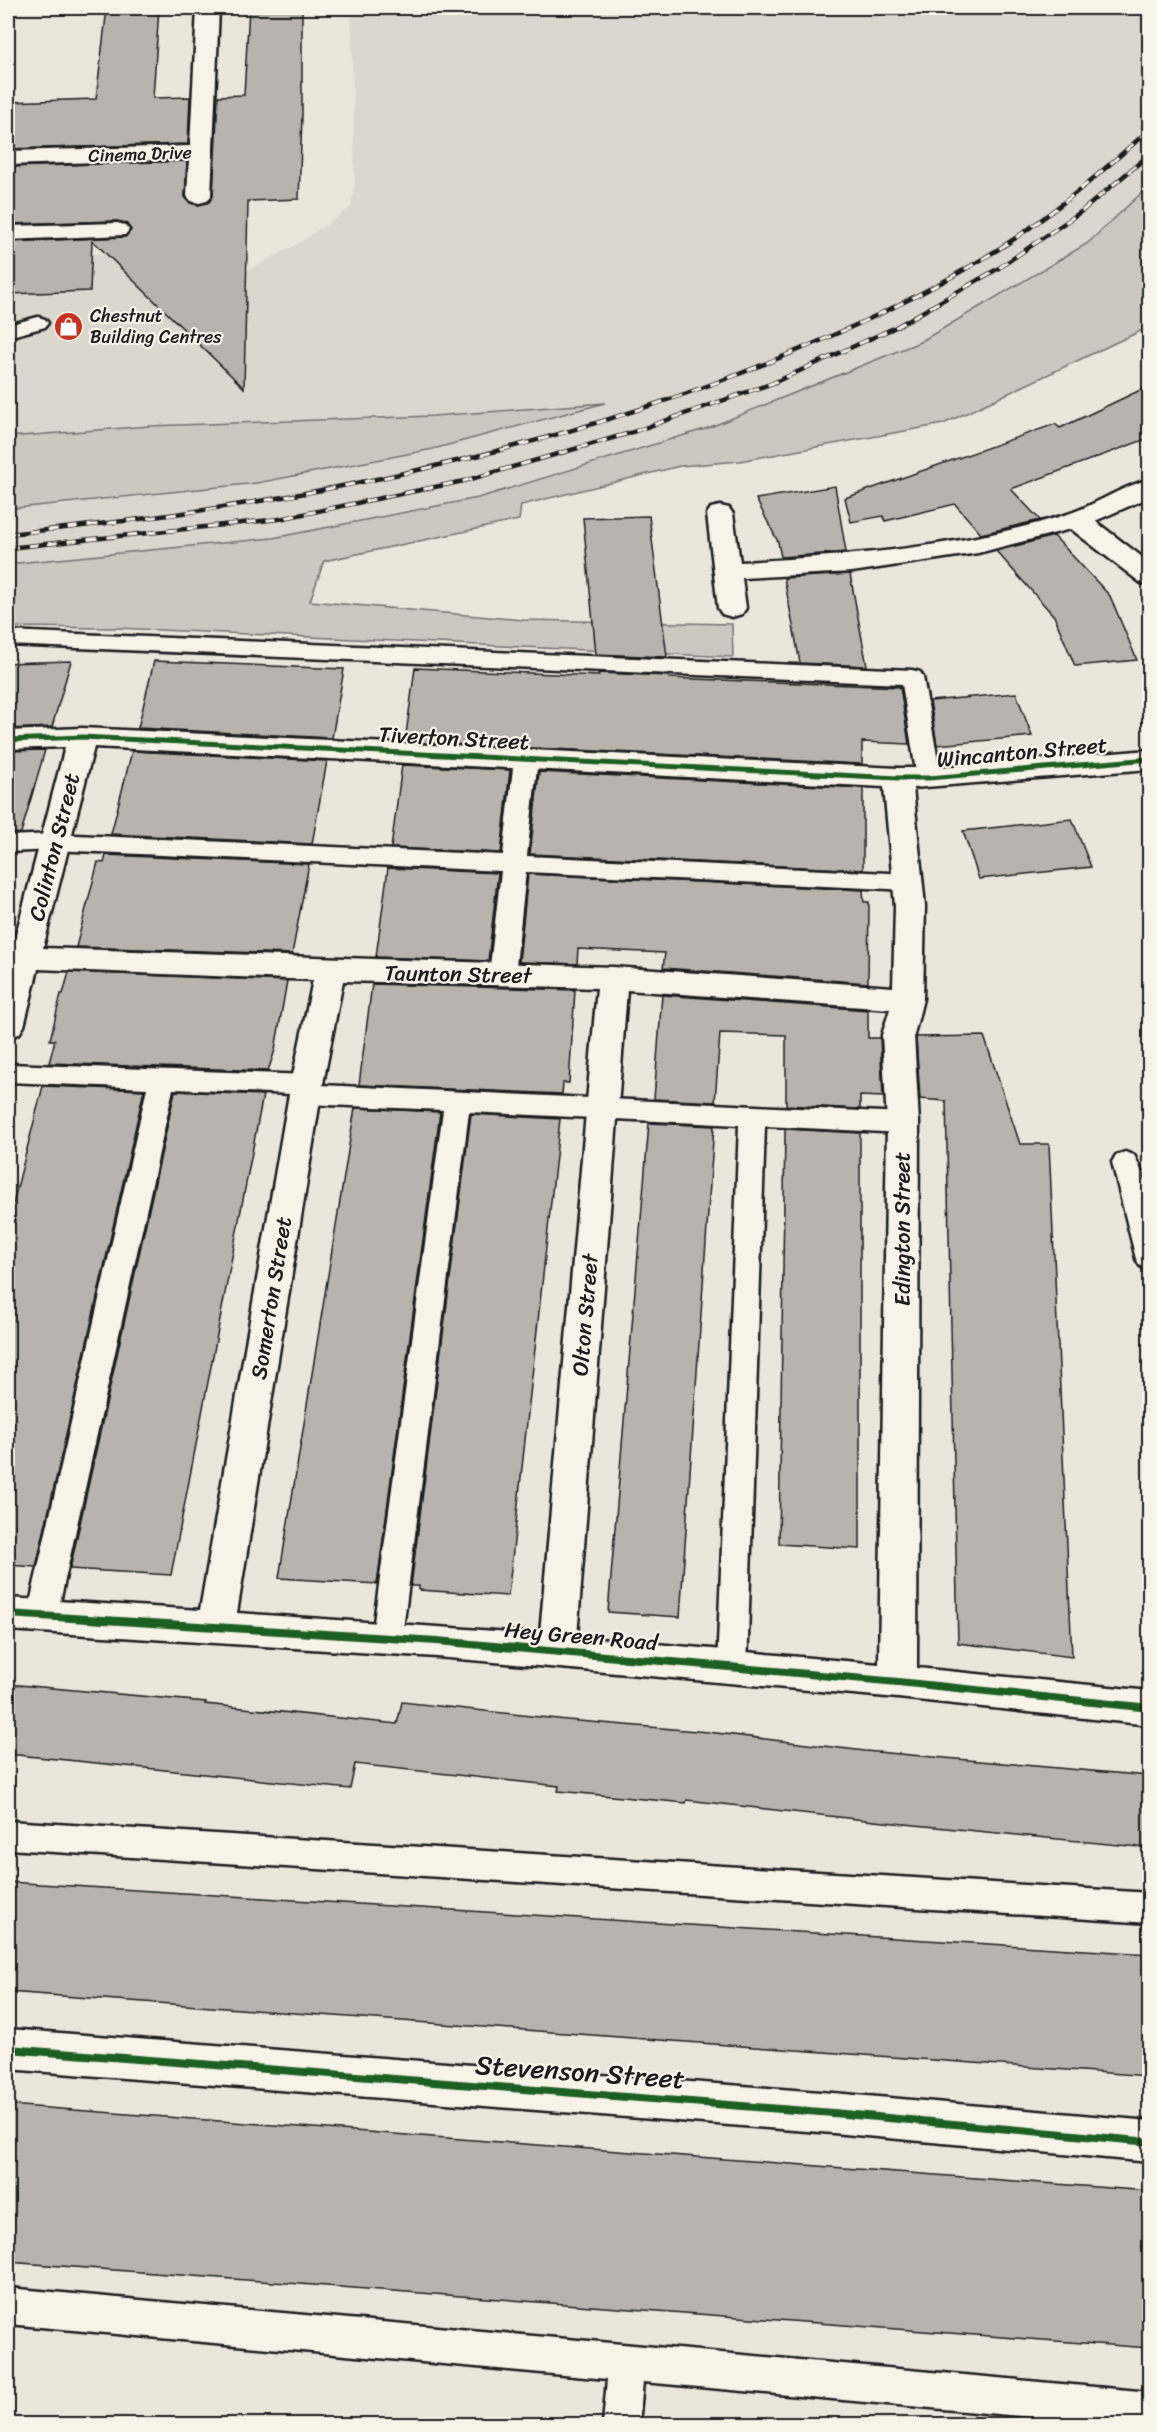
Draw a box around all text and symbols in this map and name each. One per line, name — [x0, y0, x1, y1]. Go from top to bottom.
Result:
street label: Cinema Drive — [88, 136, 192, 172]
place label: Chestnut Building Centres — [90, 300, 222, 353]
shop icon: Chestnut Building Centres — [53, 310, 85, 342]
street label: Tiverton Street — [378, 715, 531, 761]
street label: Wincanton Street — [935, 725, 1109, 779]
street label: Colinton Street — [17, 769, 91, 925]
street label: Taunton Street — [384, 953, 533, 995]
street label: Edington Street — [883, 1151, 922, 1306]
street label: Somerton Street — [239, 1213, 303, 1382]
street label: Olton Street — [560, 1251, 610, 1378]
street label: Hey Green Road — [503, 1610, 660, 1662]
street label: Stevenson Street — [474, 2041, 686, 2103]

